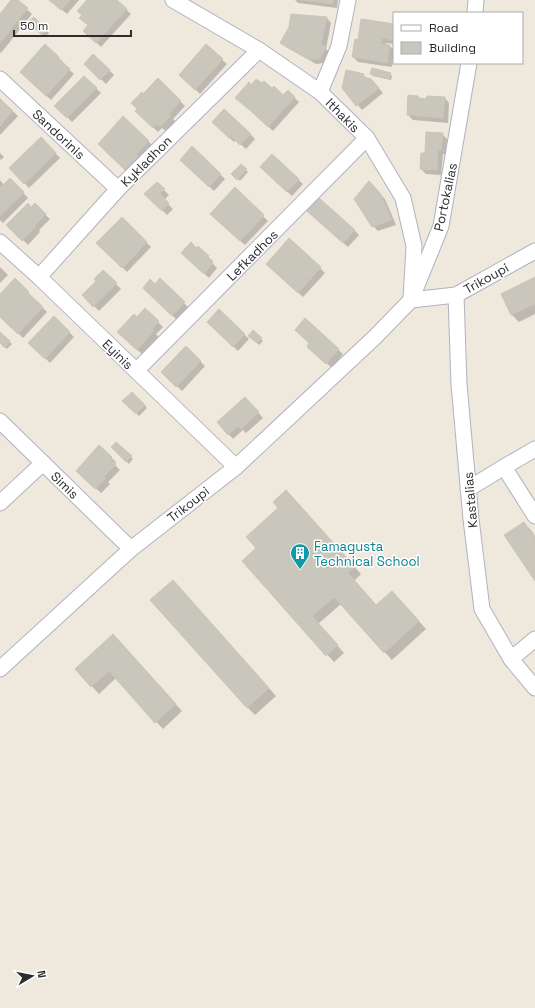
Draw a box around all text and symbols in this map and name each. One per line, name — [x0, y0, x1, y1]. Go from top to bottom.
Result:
scale bar — [14, 12, 131, 38]
legend — [393, 12, 523, 64]
text: 50 m — [20, 18, 48, 34]
text: Road — [429, 20, 458, 36]
text: Building — [429, 40, 476, 56]
street label: Ithakis — [322, 95, 363, 136]
street label: Sandorinis — [29, 106, 89, 163]
street label: Kykladhon — [117, 132, 176, 191]
street label: Portokalias — [430, 161, 461, 233]
street label: Lefkadhos — [223, 226, 282, 285]
street label: Trikoupi — [461, 259, 512, 298]
street label: Eyinis — [99, 336, 137, 373]
street label: Simis — [47, 468, 82, 503]
street label: Kastalias — [460, 471, 481, 529]
street label: Trikoupi — [164, 483, 213, 526]
place label: Famagusta Technical School — [314, 538, 420, 570]
building icon: Famagusta Technical School — [289, 542, 311, 570]
north arrow — [12, 956, 52, 996]
text: N — [34, 969, 49, 979]

